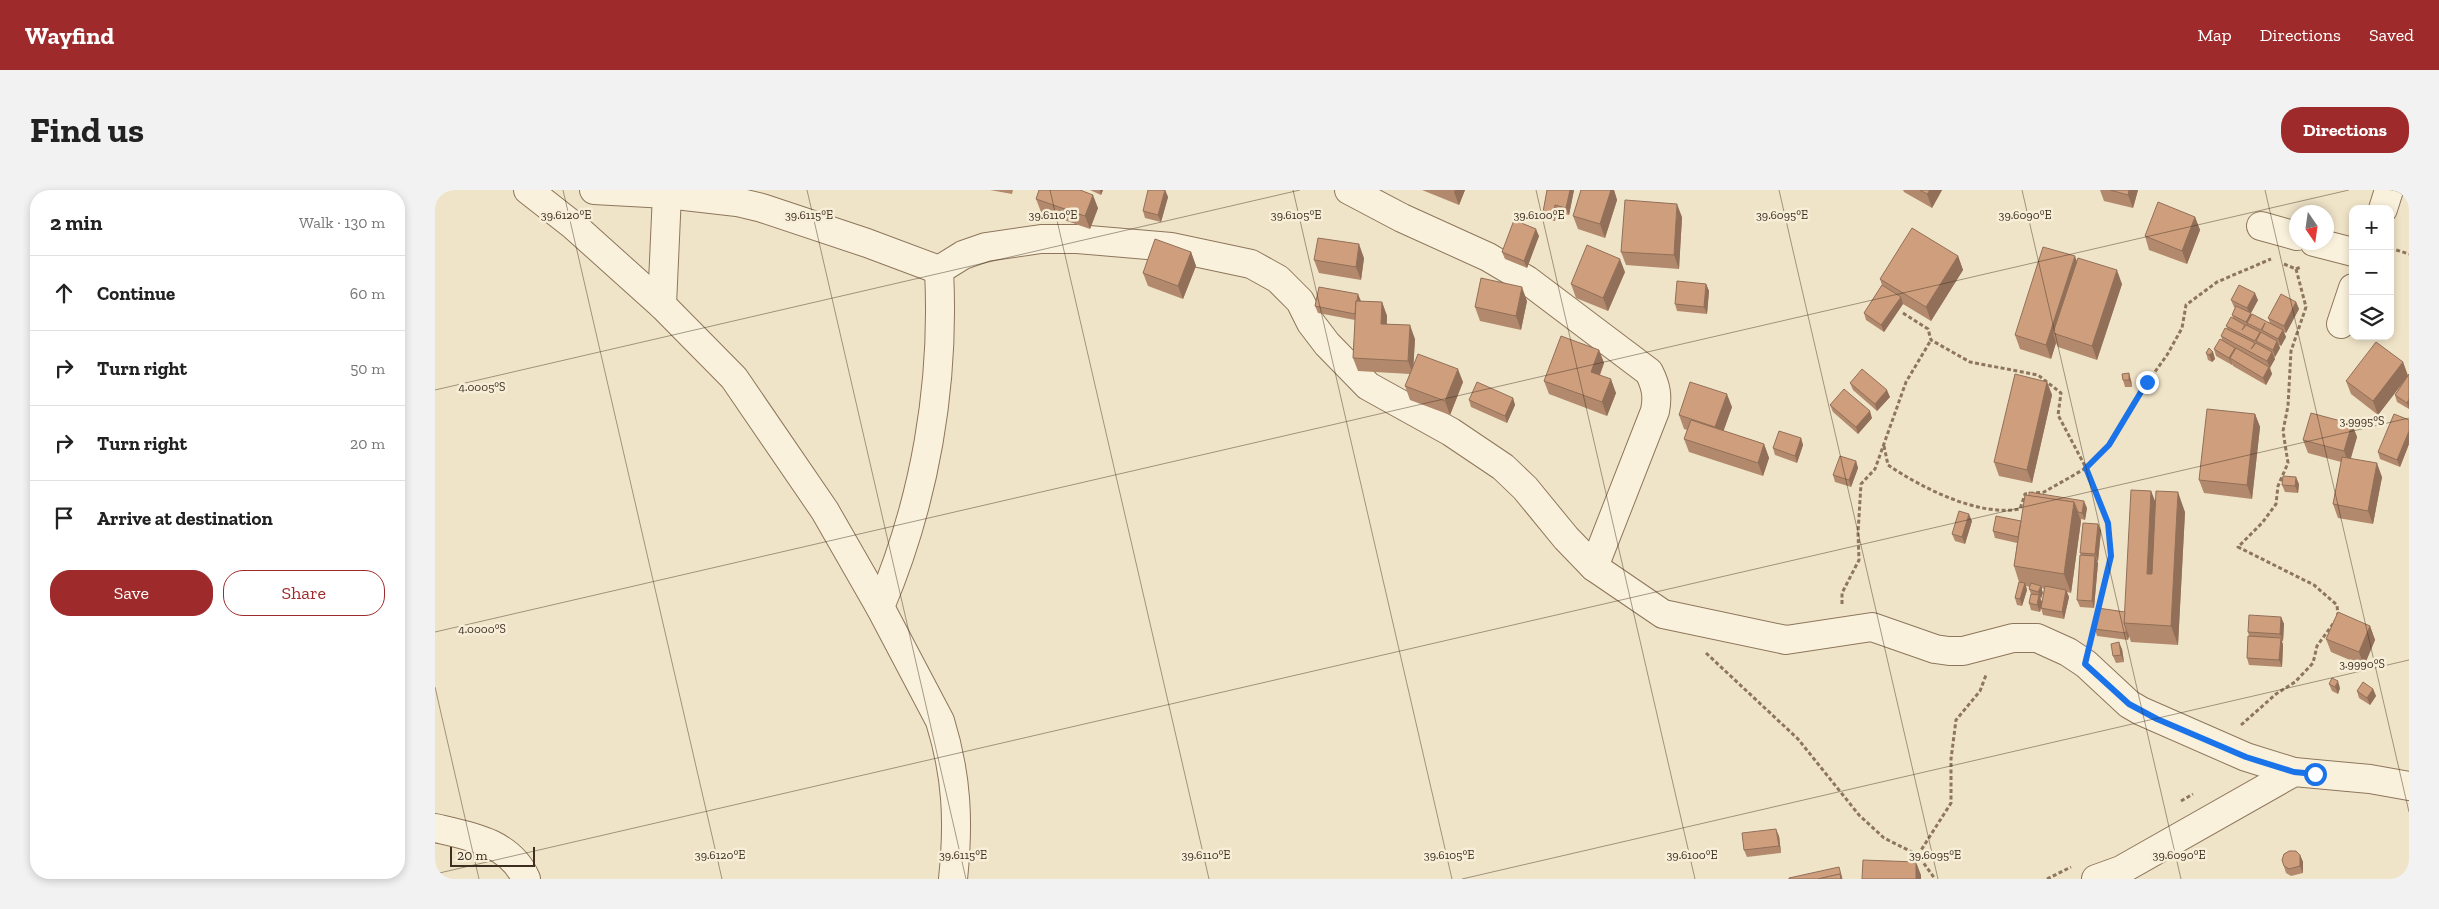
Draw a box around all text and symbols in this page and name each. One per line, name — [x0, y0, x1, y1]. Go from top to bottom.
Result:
text: Wayfind — [25, 21, 114, 50]
text: Map — [2197, 24, 2232, 46]
text: Directions — [2260, 24, 2341, 46]
text: Saved — [2369, 24, 2414, 46]
button: Directions — [2281, 107, 2409, 153]
text: Find us — [30, 109, 144, 151]
north arrow — [2289, 205, 2334, 250]
map controls — [2349, 205, 2394, 340]
button: + — [2349, 205, 2394, 250]
text: 39.6120°E — [541, 208, 591, 222]
text: 39.6115°E — [785, 208, 833, 222]
text: 39.6110°E — [1029, 208, 1077, 222]
text: 39.6105°E — [1271, 208, 1321, 222]
text: 39.6100°E — [1513, 208, 1565, 222]
text: 39.6095°E — [1756, 208, 1808, 222]
text: 39.6090°E — [1999, 208, 2051, 222]
text: 2 min — [50, 210, 102, 235]
text: Walk · 130 m — [299, 213, 385, 232]
button: − — [2349, 250, 2394, 295]
icon: ahead — [50, 279, 78, 307]
text: Continue — [97, 282, 175, 305]
text: 60 m — [350, 284, 385, 303]
button: layers — [2349, 295, 2394, 340]
icon: right — [50, 354, 78, 382]
text: Turn right — [97, 357, 187, 380]
text: 50 m — [350, 359, 385, 378]
route end — [2136, 371, 2159, 394]
text: 4.0005°S — [459, 380, 505, 394]
text: 3.9995°S — [2340, 414, 2384, 428]
icon: right — [50, 429, 78, 457]
text: Turn right — [97, 432, 187, 455]
text: 20 m — [350, 434, 385, 453]
icon: arrive — [50, 504, 78, 532]
text: Arrive at destination — [97, 507, 273, 530]
button: Save — [50, 570, 213, 616]
button: Share — [223, 570, 385, 616]
text: 4.0000°S — [458, 622, 506, 636]
text: 3.9990°S — [2339, 657, 2385, 671]
route start — [2304, 763, 2327, 786]
scale bar — [450, 844, 535, 867]
text: 20 m — [457, 847, 488, 864]
text: 39.6120°E — [695, 848, 745, 862]
text: 39.6115°E — [939, 848, 987, 862]
text: 39.6110°E — [1182, 848, 1230, 862]
text: 39.6105°E — [1424, 848, 1474, 862]
text: 39.6100°E — [1666, 848, 1718, 862]
text: 39.6095°E — [1909, 848, 1961, 862]
text: 39.6090°E — [2153, 848, 2205, 862]

